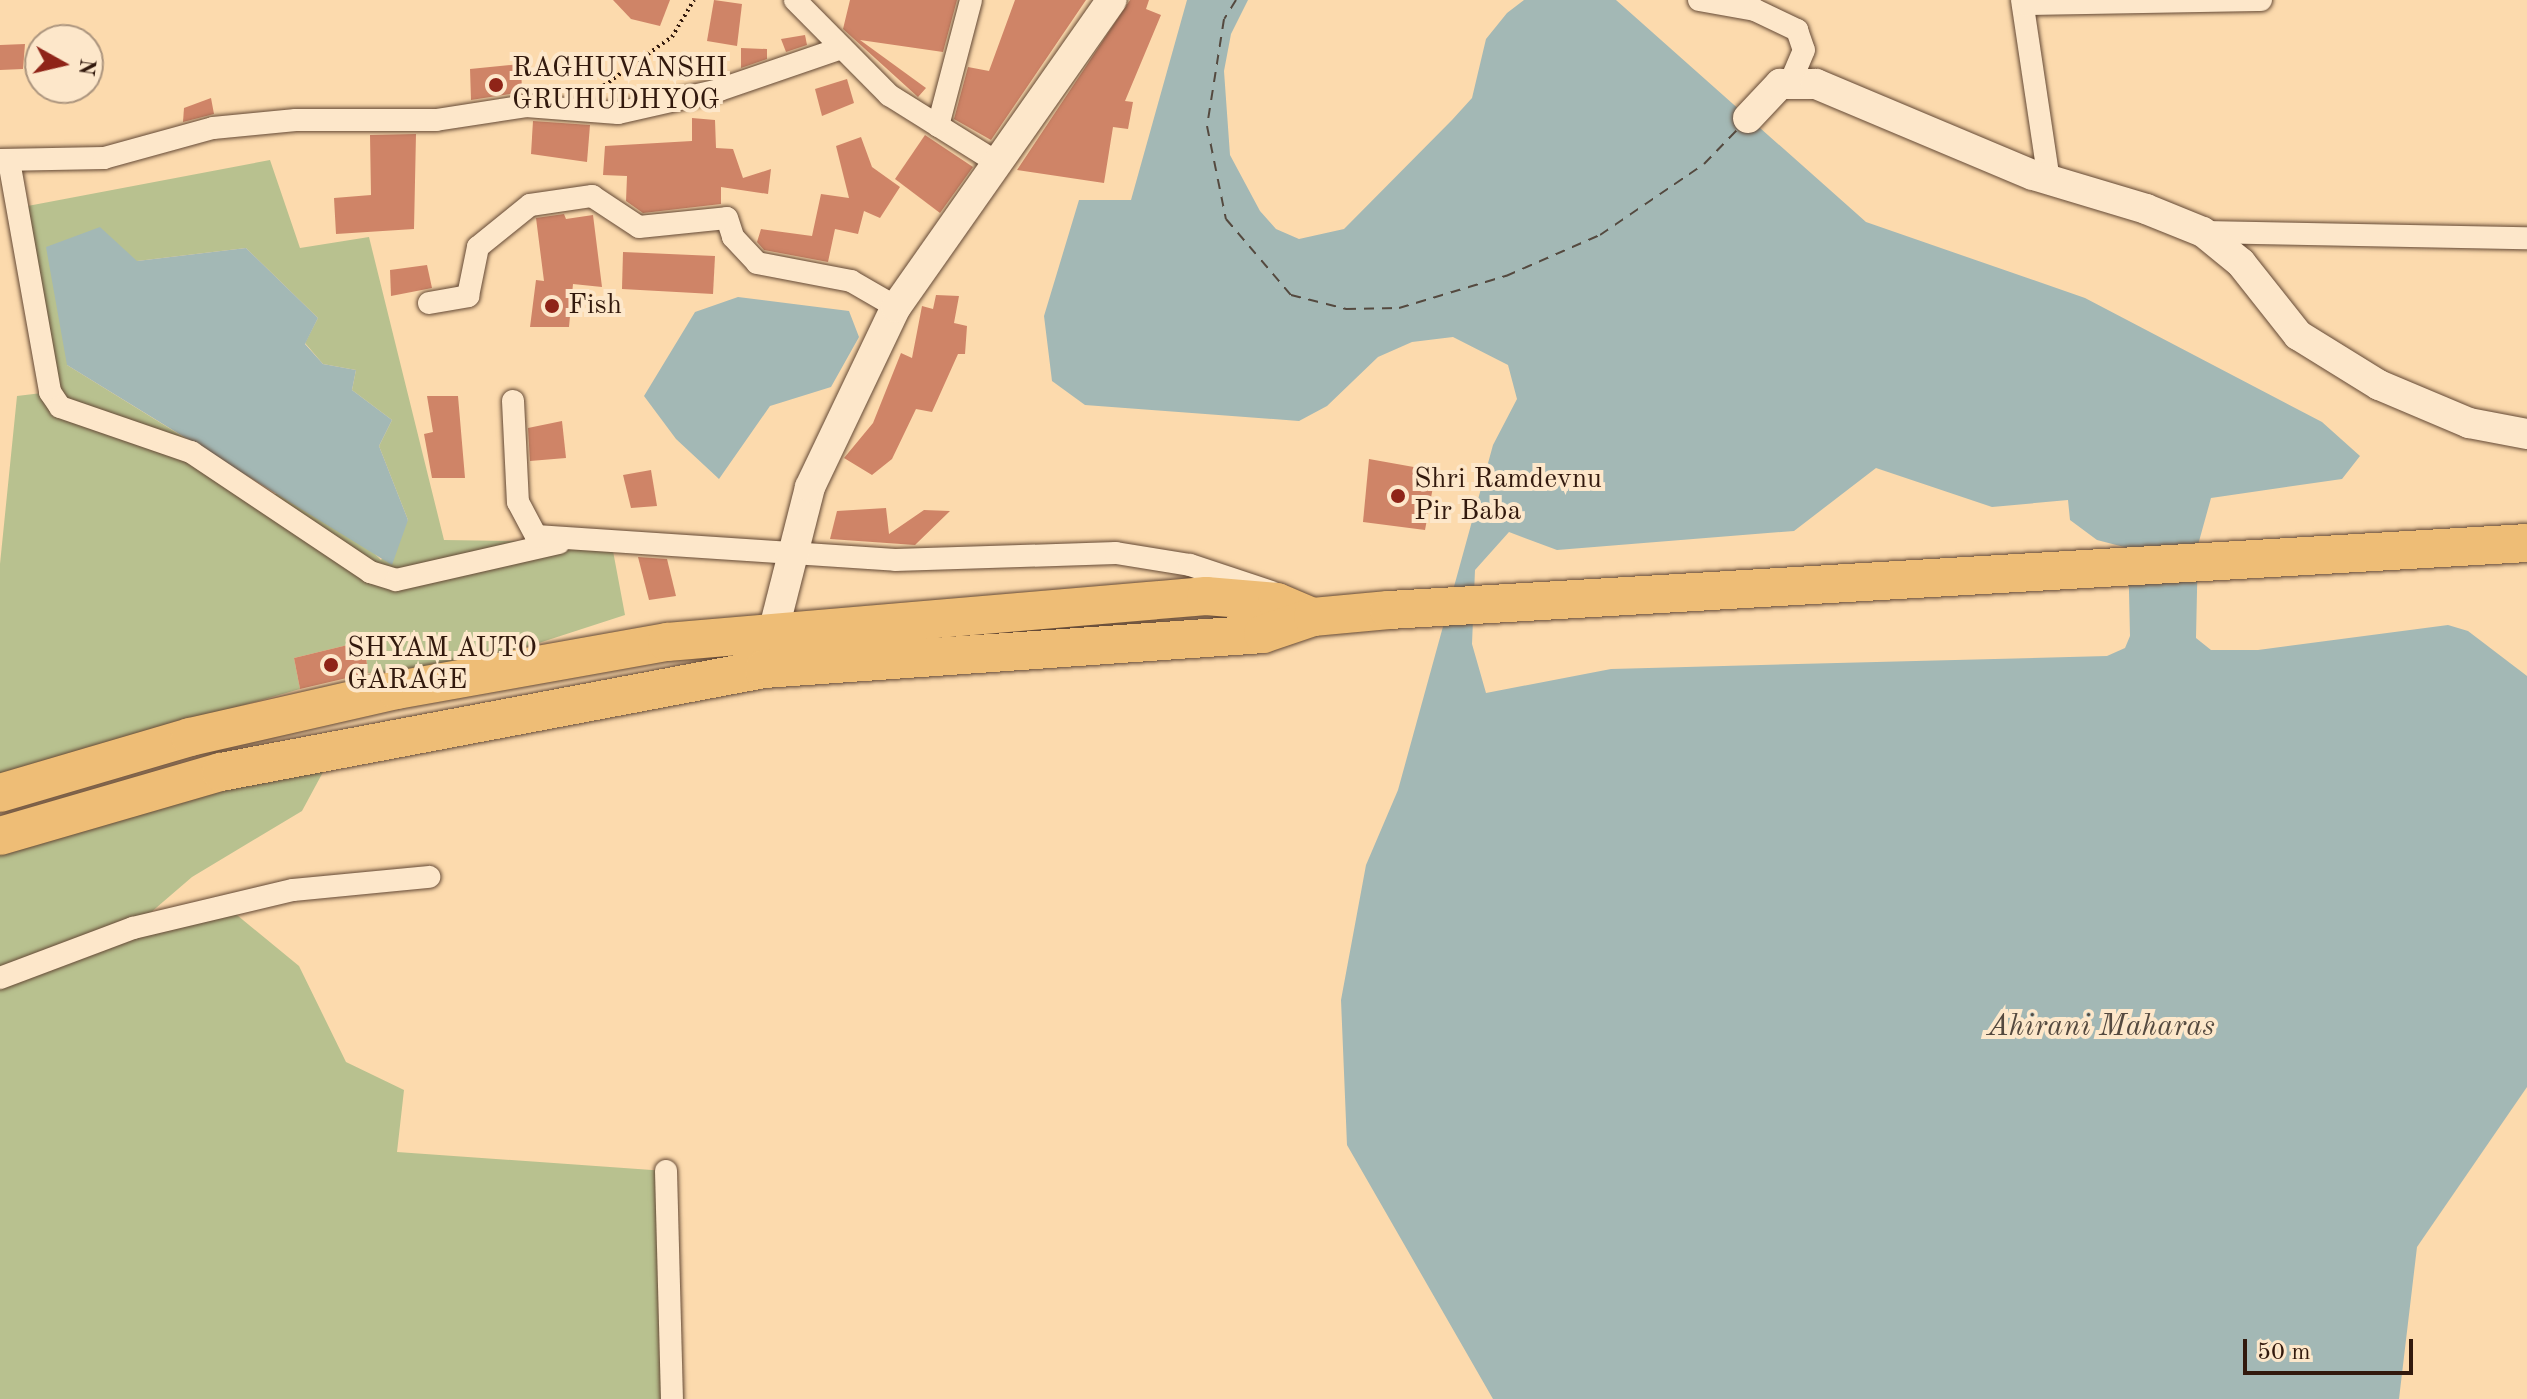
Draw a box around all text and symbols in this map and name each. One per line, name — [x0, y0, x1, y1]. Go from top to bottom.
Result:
north arrow — [24, 24, 104, 104]
place label: RAGHUVANSHI GRUHUDHYOG — [512, 52, 727, 118]
text: N — [74, 57, 98, 77]
marker: RAGHUVANSHI GRUHUDHYOG — [487, 76, 505, 94]
place label: Fish — [568, 289, 622, 323]
marker: Fish — [543, 297, 561, 315]
place label: Shri Ramdevnu Pir Baba — [1414, 463, 1602, 529]
marker: Shri Ramdevnu Pir Baba — [1389, 487, 1407, 505]
place label: SHYAM AUTO GARAGE — [347, 632, 537, 698]
marker: SHYAM AUTO GARAGE — [322, 656, 340, 674]
water label: Ahirani Maharas — [1987, 1009, 2215, 1045]
scale bar — [2247, 1323, 2417, 1373]
text: 50 m — [2257, 1341, 2311, 1365]

